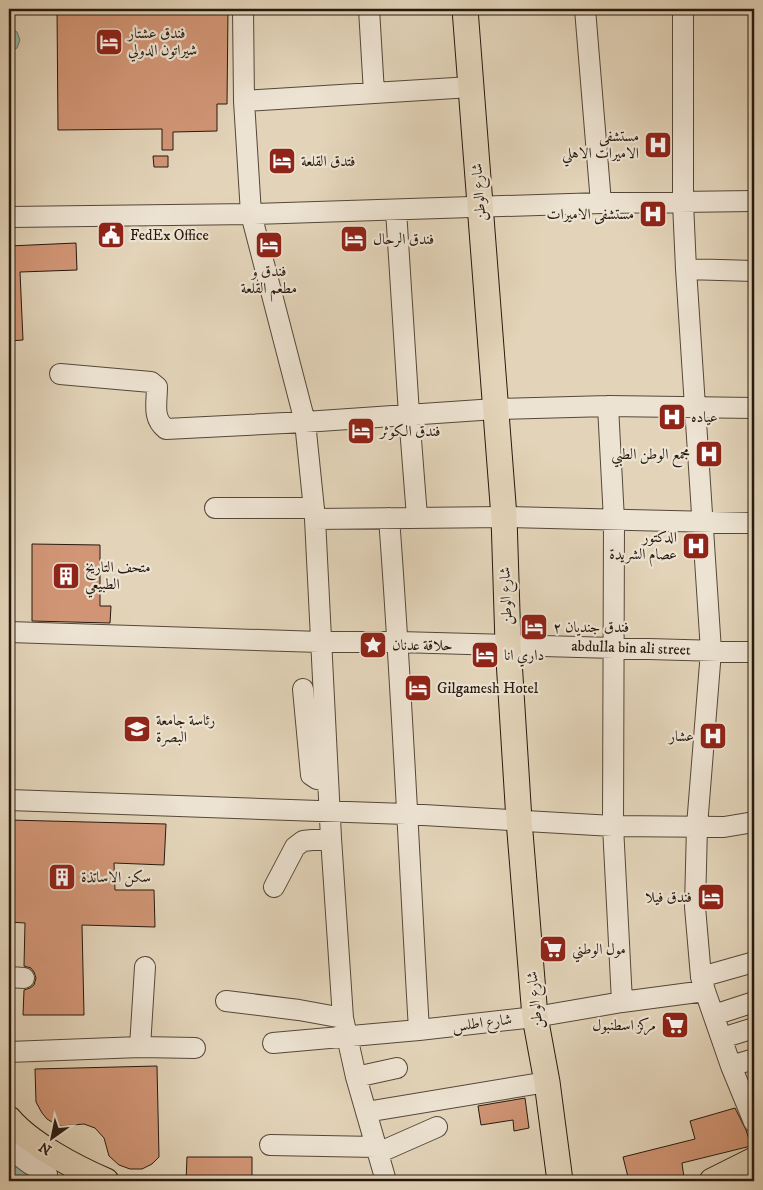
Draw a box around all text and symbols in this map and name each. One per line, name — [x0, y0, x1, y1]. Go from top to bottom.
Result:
place label: فندق عشتار شيراتون الدولي — [126, 24, 197, 62]
hotel icon: فندق عشتار شيراتون الدولي — [94, 27, 124, 57]
place label: مستشفى الاميرات الاهلي — [562, 127, 639, 167]
hospital icon: مستشفى الاميرات الاهلي — [643, 130, 673, 160]
hotel icon: فتدق القلعة — [267, 146, 297, 176]
place label: فتدق القلعة — [301, 152, 355, 171]
street label: شارع الوطن — [467, 162, 493, 222]
hospital icon: مستشفى الاميرات — [638, 199, 668, 229]
place label: مستشفى الاميرات — [547, 205, 634, 225]
public building icon: FedEx Office — [96, 220, 126, 250]
hotel icon: فندق الرحال — [339, 224, 369, 254]
place label: FedEx Office — [130, 226, 209, 245]
hotel icon: فندق و مطعم القلعة — [254, 230, 284, 260]
place label: فندق الرحال — [373, 230, 434, 249]
place label: فندق و مطعم القلعة — [241, 262, 297, 302]
hospital icon: عياده — [657, 402, 687, 432]
place label: عياده — [691, 408, 718, 427]
hotel icon: فندق الكوثر — [346, 416, 376, 446]
place label: فندق الكوثر — [378, 422, 440, 441]
hospital icon: مجمع الوطن الطبي — [694, 439, 724, 469]
place label: مجمع الوطن الطبي — [611, 445, 690, 468]
place label: الدكتور عصام الشريدة — [609, 528, 677, 567]
hospital icon: الدكتور عصام الشريدة — [681, 531, 711, 561]
place label: متحف التاريخ الطبيعي — [85, 558, 151, 598]
building icon: متحف التاريخ الطبيعي — [51, 561, 81, 591]
street label: شارع الوطن — [495, 567, 520, 625]
hotel icon: فندق جنديان ٢ — [519, 612, 549, 642]
place label: فندق جنديان ٢ — [553, 618, 629, 637]
place icon: حلاقة عدنان — [358, 630, 388, 660]
place label: حلاقة عدنان — [392, 636, 453, 655]
street label: abdulla bin ali street — [571, 636, 691, 660]
hotel icon: داري انا — [470, 640, 500, 670]
place label: داري انا — [504, 646, 544, 667]
hotel icon: Gilgamesh Hotel — [403, 673, 433, 703]
place label: Gilgamesh Hotel — [437, 679, 539, 698]
place label: رئاسة جامعة البصرة — [156, 711, 215, 747]
school or university icon: رئاسة جامعة البصرة — [122, 714, 152, 744]
hospital icon: عشار — [698, 721, 728, 751]
place label: عشار — [667, 727, 694, 746]
building icon: سكن الاساتذة — [47, 862, 77, 892]
place label: سكن الاساتذة — [81, 868, 151, 887]
hotel icon: فندق فيلا — [696, 882, 726, 912]
place label: فندق فيلا — [645, 888, 692, 907]
supermarket icon: مول الوطني — [538, 934, 568, 964]
place label: مول الوطني — [572, 940, 626, 963]
street label: شارع الوطن — [523, 970, 550, 1030]
street label: شارع اطلس — [451, 1010, 513, 1039]
supermarket icon: مركز اسطنبول — [660, 1010, 690, 1040]
place label: مركز اسطنبول — [592, 1016, 656, 1036]
north arrow — [28, 1112, 78, 1162]
text: N — [35, 1137, 55, 1159]

